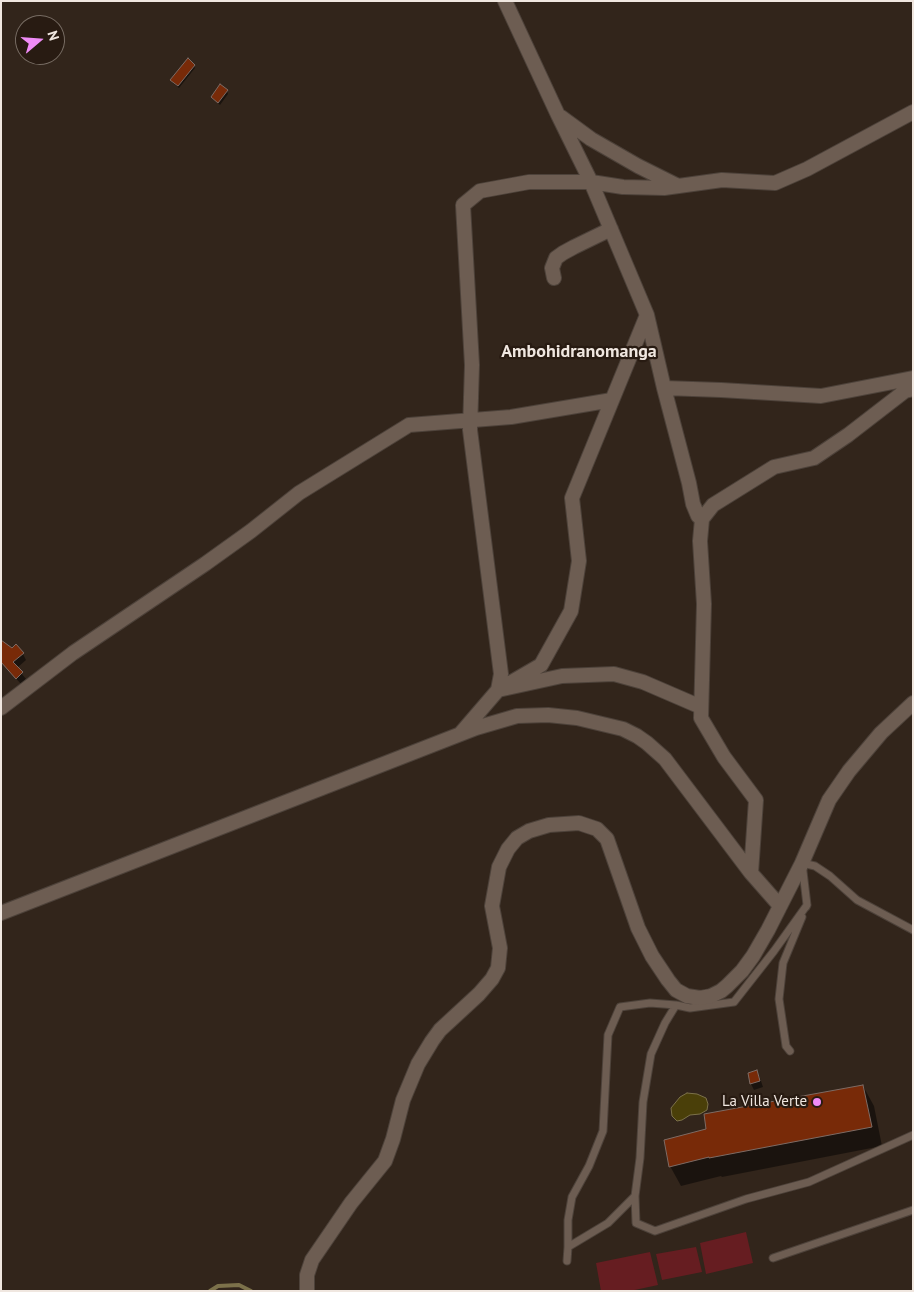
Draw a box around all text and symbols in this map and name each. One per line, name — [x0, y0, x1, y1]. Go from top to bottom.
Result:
north arrow — [15, 15, 65, 65]
text: N — [43, 29, 63, 43]
district label: Ambohidranomanga — [501, 341, 657, 363]
place label: La Villa Verte — [722, 1093, 807, 1111]
marker: La Villa Verte — [811, 1096, 823, 1108]

